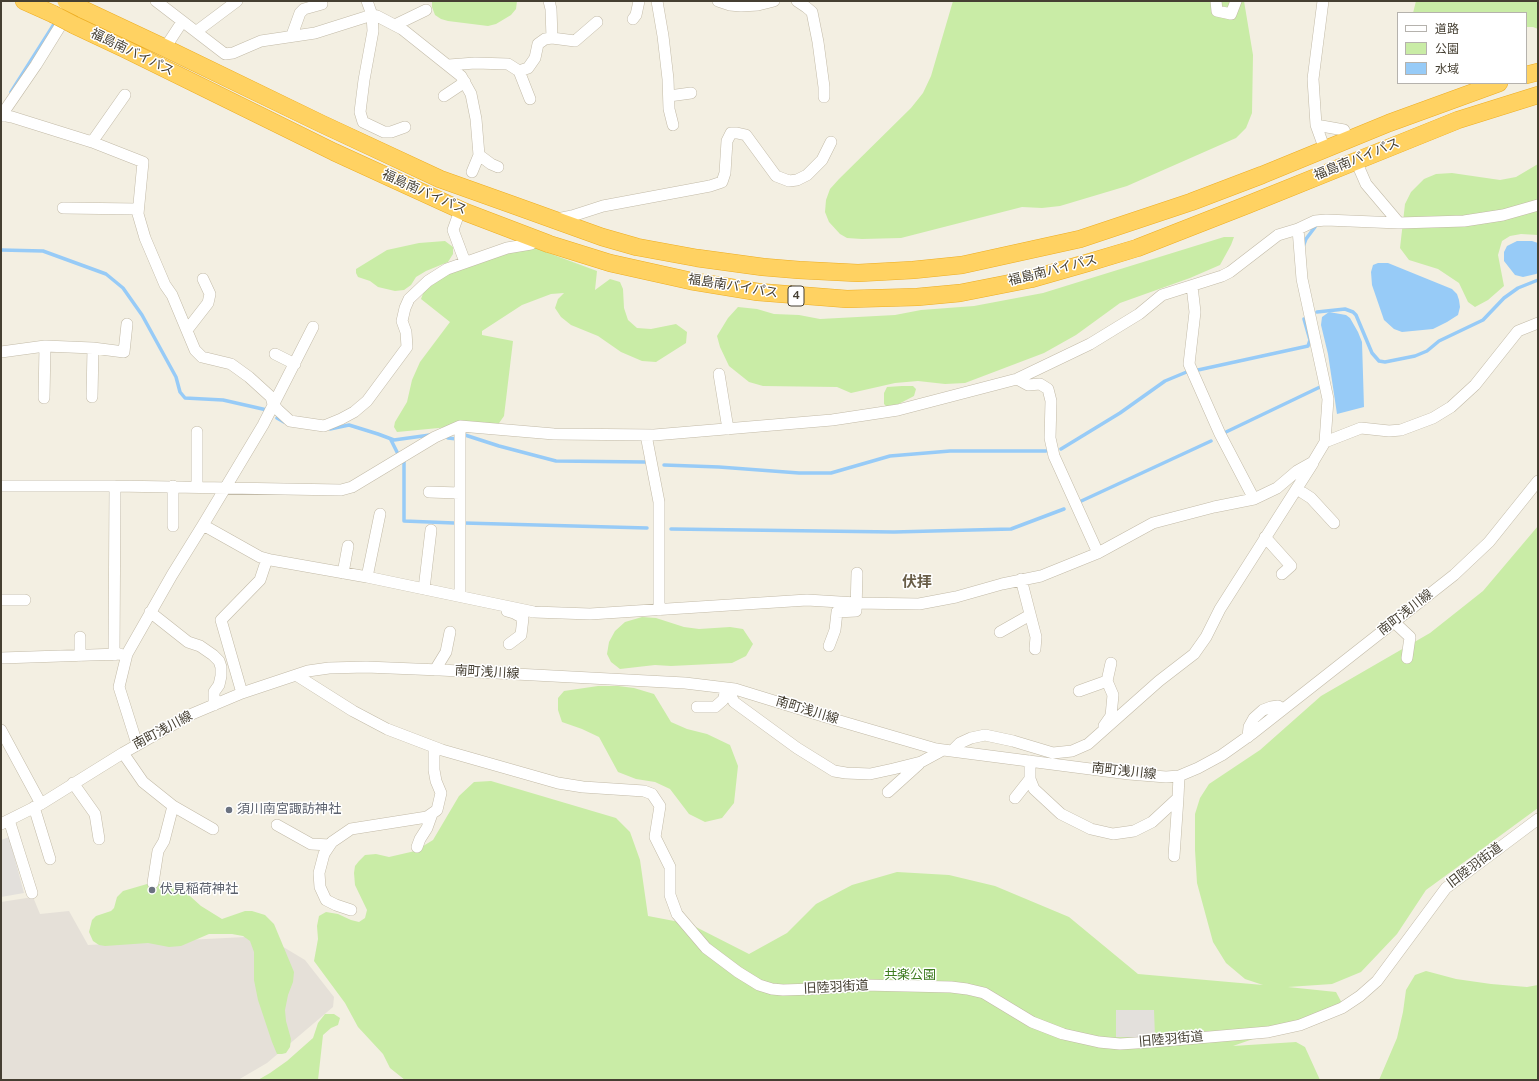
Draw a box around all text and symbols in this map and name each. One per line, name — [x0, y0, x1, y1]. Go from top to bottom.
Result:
legend — [1397, 12, 1527, 84]
text: 道路 — [1435, 21, 1459, 37]
street label: 福島南バイパス — [88, 26, 176, 80]
text: 公園 — [1435, 41, 1459, 57]
text: 水域 — [1435, 61, 1459, 77]
street label: 福島南バイパス — [1312, 136, 1402, 184]
street label: 福島南バイパス — [379, 167, 469, 219]
street label: 福島南バイパス — [1007, 252, 1099, 290]
street label: 福島南バイパス — [687, 272, 779, 302]
road number: 4 — [788, 286, 804, 306]
district label: 伏拝 — [902, 574, 932, 592]
street label: 南町浅川線 — [1376, 587, 1436, 639]
street label: 南町浅川線 — [454, 664, 520, 682]
street label: 南町浅川線 — [774, 694, 840, 728]
street label: 南町浅川線 — [131, 709, 195, 753]
street label: 南町浅川線 — [1091, 761, 1157, 783]
place label: 須川南宮諏訪神社 — [237, 802, 341, 818]
marker: 須川南宮諏訪神社 — [224, 805, 234, 815]
street label: 旧陸羽街道 — [1444, 840, 1506, 892]
place label: 伏見稲荷神社 — [160, 882, 238, 898]
marker: 伏見稲荷神社 — [147, 885, 157, 895]
park label: 共楽公園 — [884, 968, 936, 984]
street label: 旧陸羽街道 — [803, 979, 869, 997]
street label: 旧陸羽街道 — [1138, 1029, 1204, 1051]

